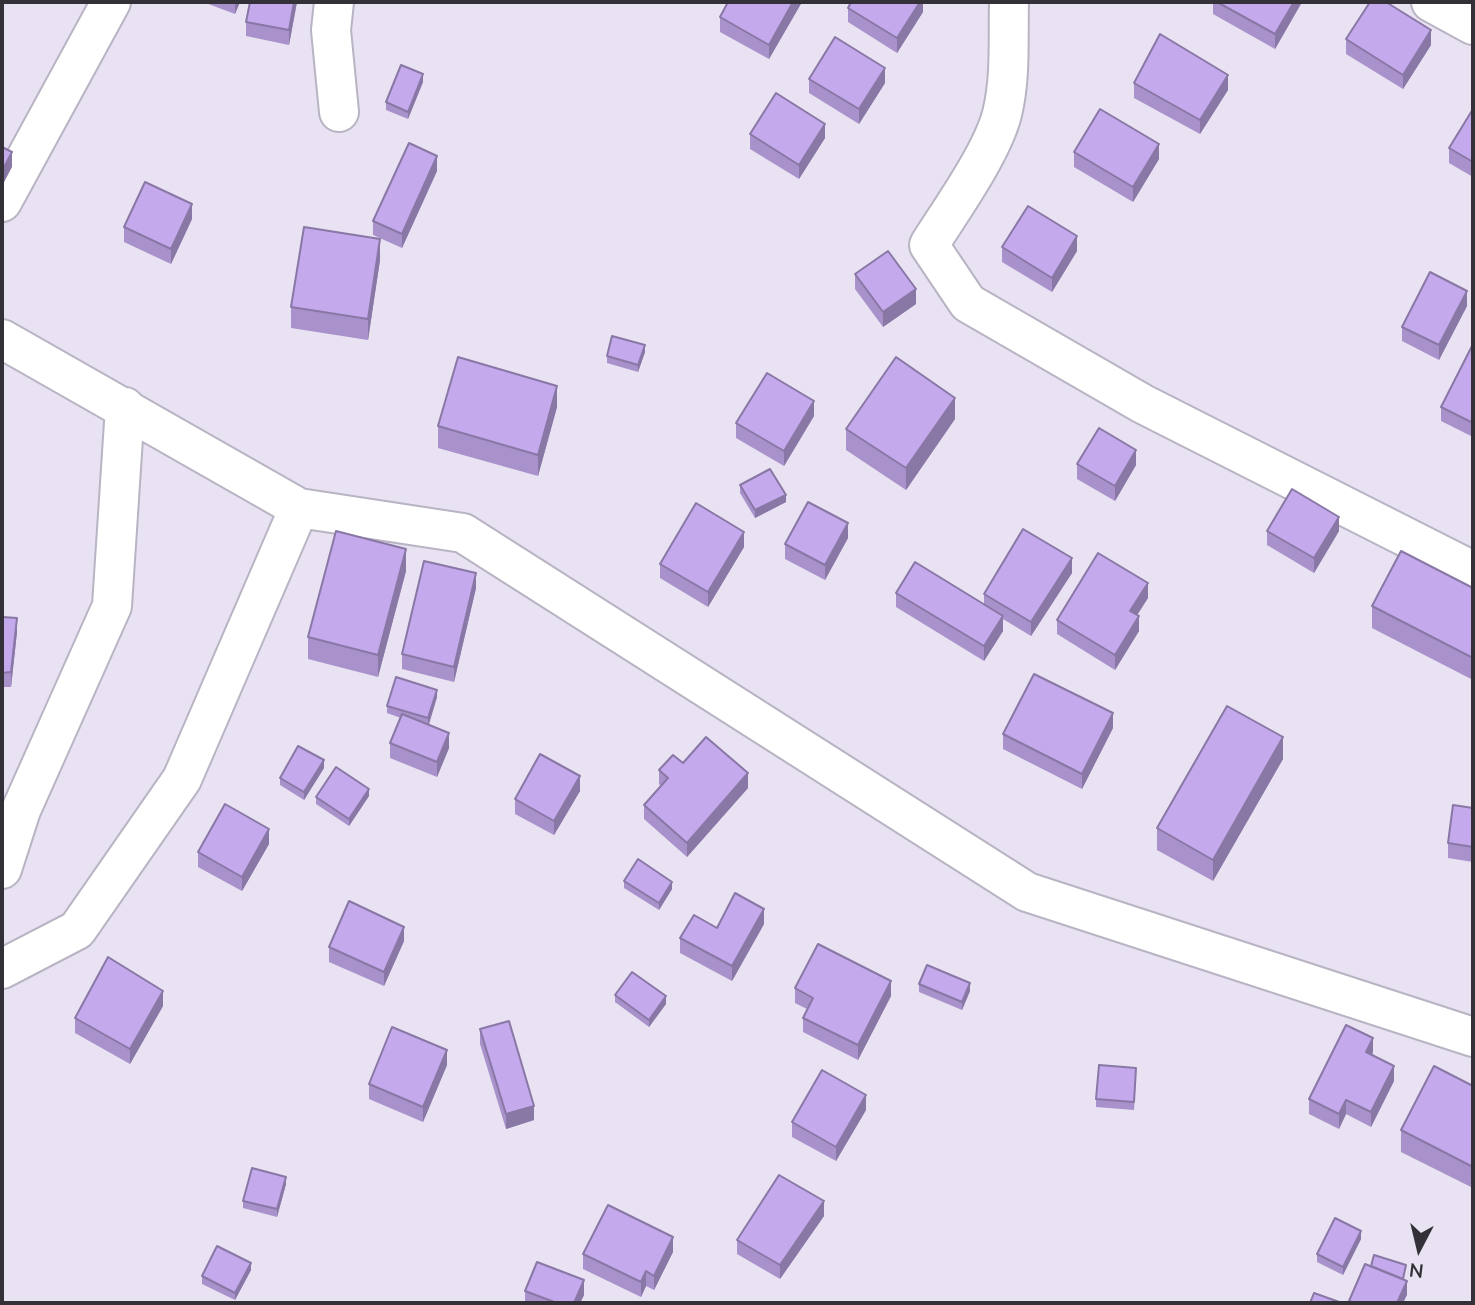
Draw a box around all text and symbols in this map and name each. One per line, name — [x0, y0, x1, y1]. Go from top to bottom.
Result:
north arrow — [1384, 1214, 1454, 1284]
text: N — [1408, 1256, 1425, 1284]

